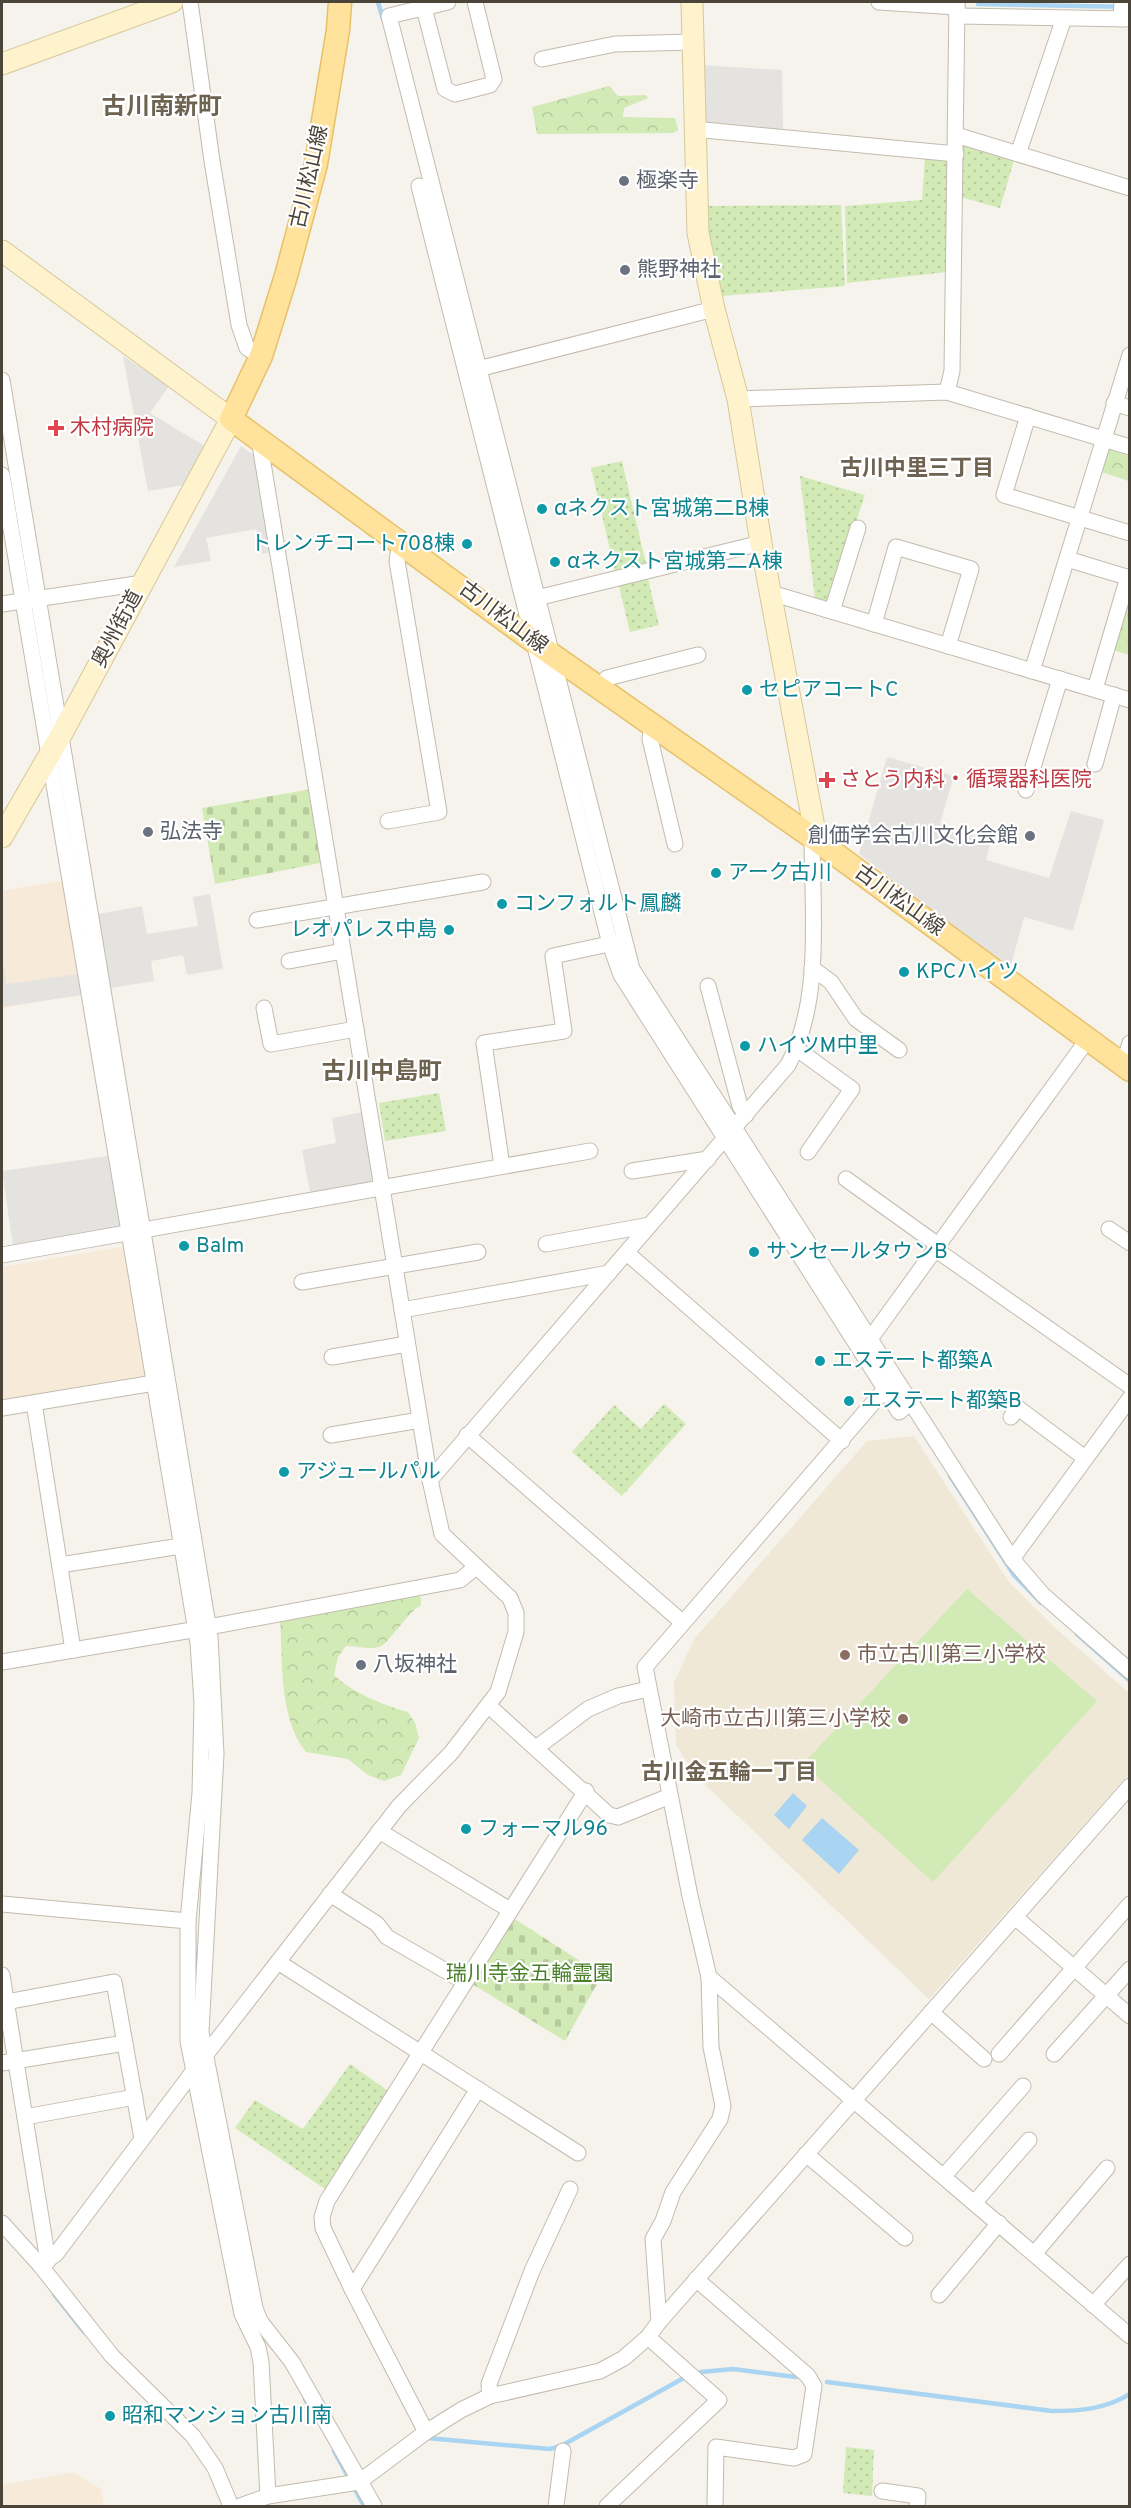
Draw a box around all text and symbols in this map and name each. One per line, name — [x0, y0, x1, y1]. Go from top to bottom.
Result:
district label: 古川南新町 — [102, 93, 222, 123]
street label: 古川松山線 — [285, 123, 335, 231]
place label: 極楽寺 — [636, 168, 699, 195]
marker: 極楽寺 — [617, 174, 631, 188]
place label: 熊野神社 — [637, 257, 721, 284]
marker: 熊野神社 — [618, 263, 632, 277]
place label: 木村病院 — [70, 415, 154, 442]
marker: 木村病院 — [47, 419, 65, 437]
district label: 古川中里三丁目 — [840, 456, 994, 483]
place label: αネクスト宮城第二B棟 — [554, 496, 769, 523]
marker: αネクスト宮城第二B棟 — [535, 502, 549, 516]
place label: トレンチコート708棟 — [250, 531, 455, 558]
marker: トレンチコート708棟 — [460, 537, 474, 551]
place label: αネクスト宮城第二A棟 — [567, 549, 783, 576]
marker: αネクスト宮城第二A棟 — [548, 555, 562, 569]
street label: 古川松山線 — [453, 576, 553, 660]
street label: 奥州街道 — [86, 586, 150, 672]
place label: セピアコートC — [759, 677, 899, 704]
marker: セピアコートC — [740, 683, 754, 697]
place label: さとう内科・循環器科医院 — [840, 767, 1092, 794]
marker: さとう内科・循環器科医院 — [818, 771, 836, 789]
place label: 弘法寺 — [160, 819, 223, 846]
place label: 創価学会古川文化会館 — [808, 823, 1018, 850]
marker: 弘法寺 — [141, 825, 155, 839]
marker: 創価学会古川文化会館 — [1023, 829, 1037, 843]
street label: 古川松山線 — [849, 859, 949, 943]
place label: アーク古川 — [728, 860, 832, 887]
marker: アーク古川 — [709, 866, 723, 880]
place label: コンフォルト鳳麟 — [514, 891, 681, 918]
marker: コンフォルト鳳麟 — [495, 897, 509, 911]
place label: レオパレス中島 — [290, 917, 437, 944]
marker: レオパレス中島 — [442, 923, 456, 937]
place label: KPCハイツ — [916, 959, 1019, 986]
marker: KPCハイツ — [897, 965, 911, 979]
place label: ハイツM中里 — [757, 1033, 878, 1060]
marker: ハイツM中里 — [738, 1039, 752, 1053]
district label: 古川中島町 — [322, 1058, 442, 1088]
place label: Balm — [196, 1233, 244, 1260]
marker: Balm — [177, 1239, 191, 1253]
place label: サンセールタウンB — [766, 1239, 948, 1266]
marker: サンセールタウンB — [747, 1245, 761, 1259]
place label: エステート都築A — [832, 1348, 993, 1375]
marker: エステート都築A — [813, 1354, 827, 1368]
place label: エステート都築B — [861, 1388, 1022, 1415]
marker: エステート都築B — [842, 1394, 856, 1408]
place label: アジュールパル — [296, 1459, 441, 1486]
marker: アジュールパル — [277, 1465, 291, 1479]
place label: 市立古川第三小学校 — [857, 1642, 1046, 1669]
marker: 市立古川第三小学校 — [838, 1648, 852, 1662]
place label: 八坂神社 — [373, 1652, 457, 1679]
marker: 八坂神社 — [354, 1658, 368, 1672]
place label: 大崎市立古川第三小学校 — [660, 1706, 891, 1733]
marker: 大崎市立古川第三小学校 — [896, 1712, 910, 1726]
district label: 古川金五輪一丁目 — [641, 1760, 817, 1787]
place label: フォーマル96 — [478, 1816, 608, 1843]
marker: フォーマル96 — [459, 1822, 473, 1836]
park label: 瑞川寺金五輪霊園 — [446, 1961, 614, 1988]
place label: 昭和マンション古川南 — [122, 2403, 332, 2430]
marker: 昭和マンション古川南 — [103, 2409, 117, 2423]

